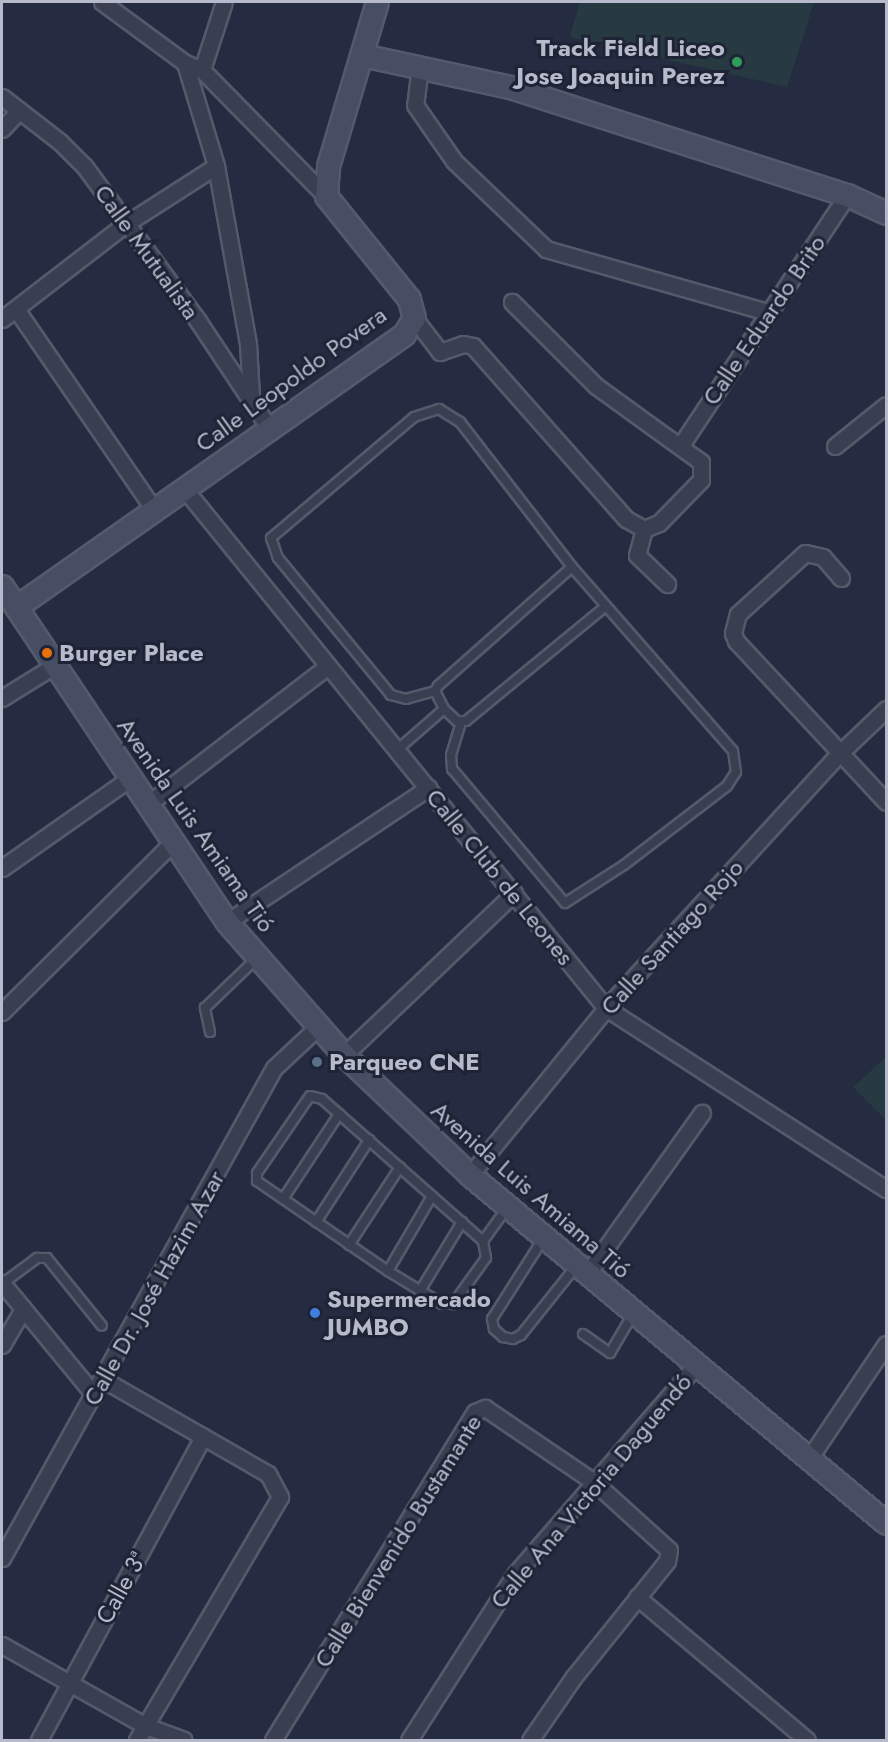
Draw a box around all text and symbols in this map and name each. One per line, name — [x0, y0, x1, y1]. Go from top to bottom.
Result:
place label: Track Field Liceo Jose Joaquin Perez — [516, 34, 725, 90]
marker: Track Field Liceo Jose Joaquin Perez — [730, 55, 744, 69]
street label: Calle Mutualista — [89, 179, 205, 325]
street label: Calle Eduardo Brito — [697, 230, 831, 410]
street label: Calle Leopoldo Povera — [190, 300, 392, 458]
place label: Burger Place — [59, 639, 204, 667]
marker: Burger Place — [40, 646, 54, 660]
street label: Avenida Luis Amiama Tió — [111, 712, 281, 938]
street label: Calle Club de Leones — [420, 783, 580, 971]
street label: Calle Santiago Rojo — [595, 853, 749, 1021]
place label: Parqueo CNE — [329, 1048, 480, 1076]
marker: Parqueo CNE — [310, 1055, 324, 1069]
street label: Avenida Luis Amiama Tió — [425, 1096, 637, 1284]
street label: Calle Dr. José Hazim Azar — [77, 1166, 231, 1410]
place label: Supermercado JUMBO — [327, 1285, 491, 1341]
marker: Supermercado JUMBO — [308, 1306, 322, 1320]
street label: Calle Ana Victoria Daguendó — [484, 1368, 698, 1614]
street label: Calle Bienvenido Bustamante — [308, 1409, 488, 1673]
street label: Calle 3ª — [90, 1547, 152, 1629]

